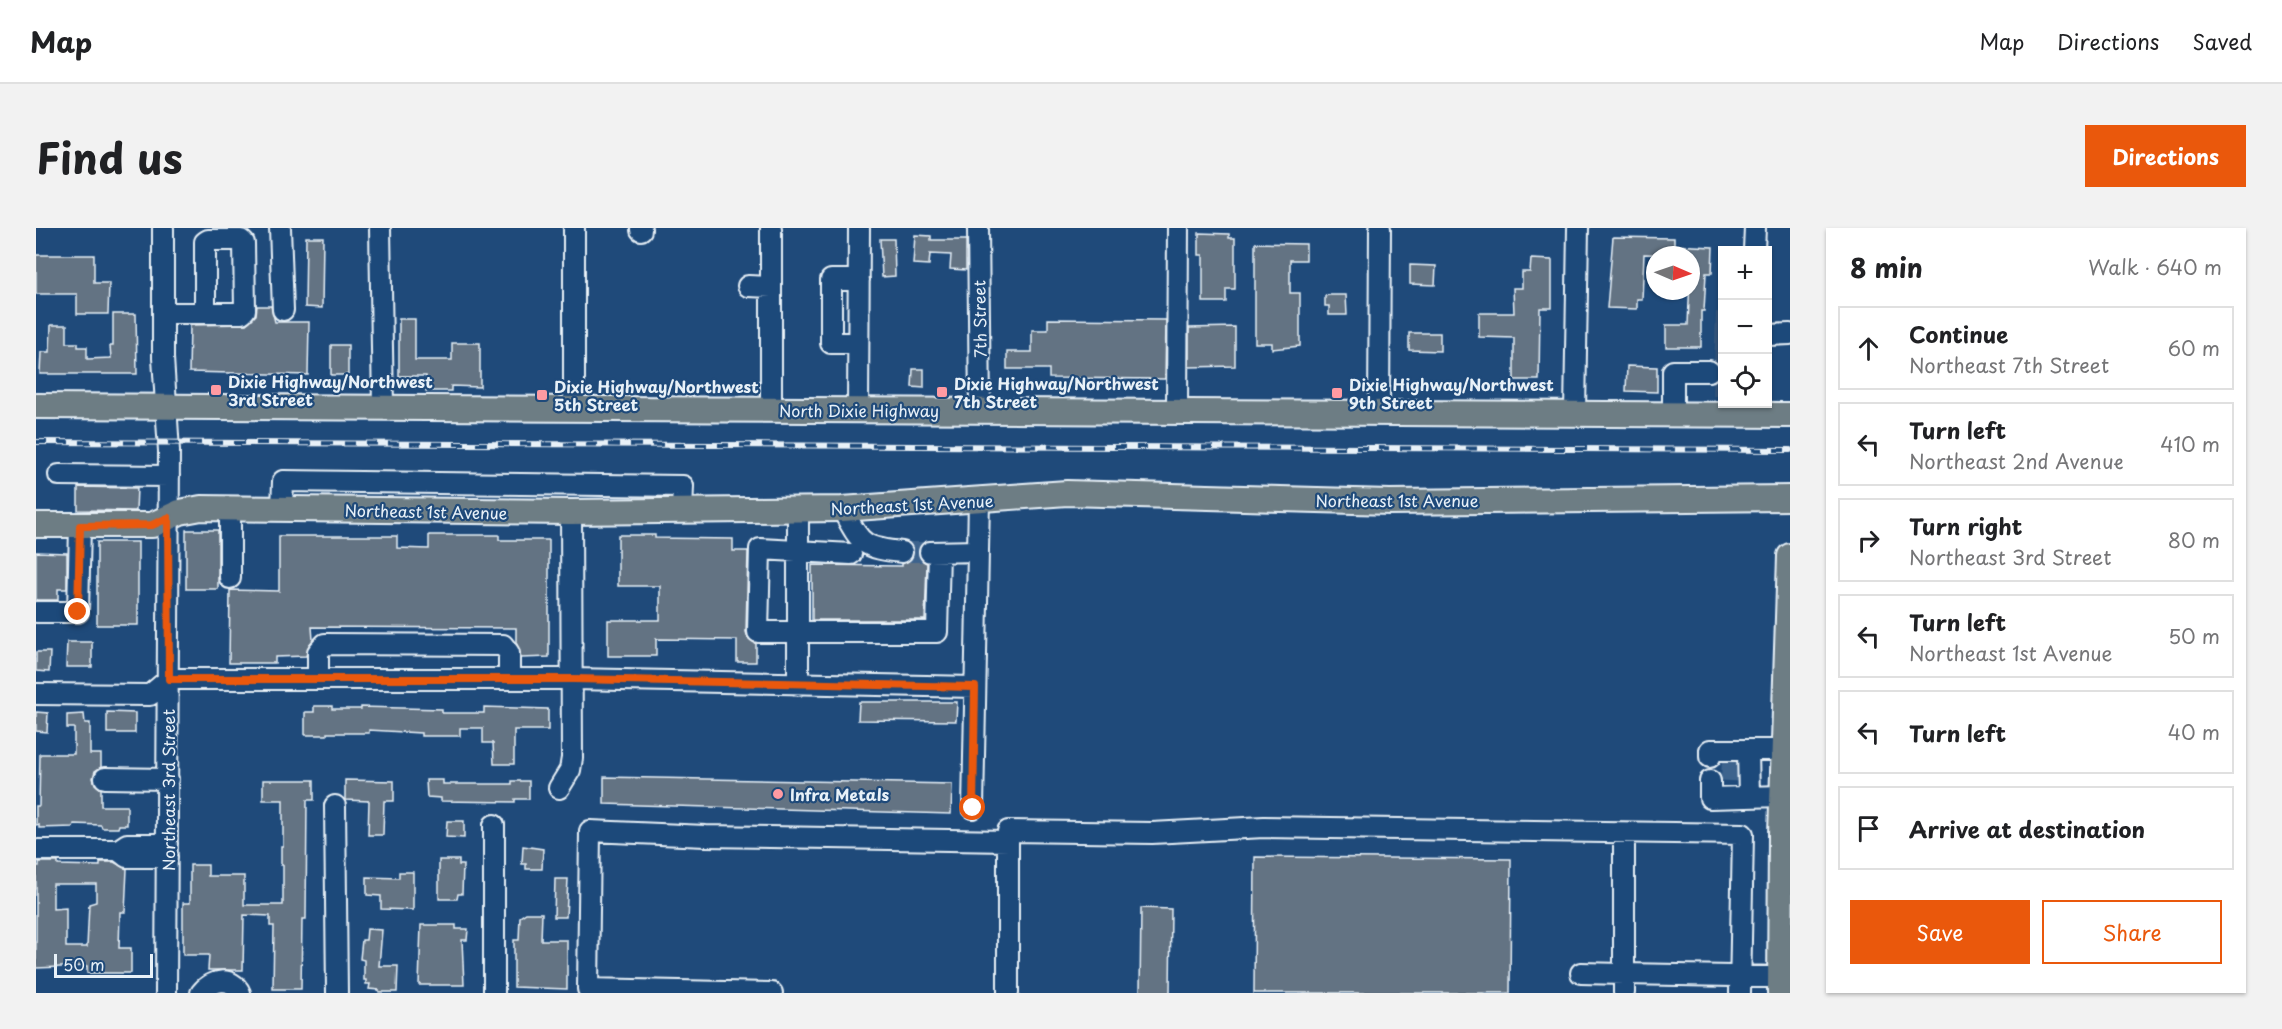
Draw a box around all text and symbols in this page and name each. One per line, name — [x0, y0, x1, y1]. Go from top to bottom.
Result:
text: Map — [30, 20, 92, 63]
text: Map — [1979, 25, 2024, 57]
text: Directions — [2057, 25, 2159, 57]
text: Saved — [2192, 25, 2252, 57]
text: Find us — [36, 125, 183, 188]
button: Directions — [2085, 125, 2246, 187]
north arrow — [1646, 246, 1700, 300]
map controls — [1718, 246, 1772, 408]
button: + — [1718, 246, 1772, 300]
text: 8 min — [1850, 248, 1923, 287]
text: Walk · 640 m — [2088, 252, 2222, 282]
street label: 7th Street — [966, 280, 992, 358]
button: − — [1718, 300, 1772, 354]
text: Continue — [1909, 317, 2008, 350]
icon: ahead — [1852, 332, 1885, 365]
text: 60 m — [2168, 333, 2220, 363]
text: Northeast 7th Street — [1909, 350, 2109, 380]
button: locate — [1718, 354, 1772, 408]
place label: Dixie Highway/Northwest 3rd Street — [228, 369, 433, 411]
place label: Dixie Highway/Northwest 7th Street — [954, 371, 1159, 413]
place label: Dixie Highway/Northwest 9th Street — [1349, 372, 1554, 414]
place label: Dixie Highway/Northwest 5th Street — [554, 374, 759, 416]
marker: Dixie Highway/Northwest 3rd Street — [209, 383, 223, 397]
marker: Dixie Highway/Northwest 7th Street — [935, 385, 949, 399]
marker: Dixie Highway/Northwest 9th Street — [1330, 386, 1344, 400]
marker: Dixie Highway/Northwest 5th Street — [535, 388, 549, 402]
street label: North Dixie Highway — [779, 398, 939, 422]
text: Turn left — [1909, 413, 2006, 446]
icon: left — [1852, 428, 1885, 461]
text: 410 m — [2160, 429, 2220, 459]
text: Northeast 2nd Avenue — [1909, 446, 2124, 476]
street label: Northeast 1st Avenue — [830, 488, 994, 520]
street label: Northeast 1st Avenue — [1316, 488, 1479, 512]
street label: Northeast 1st Avenue — [344, 498, 508, 524]
text: Turn right — [1909, 509, 2022, 542]
icon: right — [1852, 524, 1885, 557]
text: 80 m — [2168, 525, 2220, 555]
text: Northeast 3rd Street — [1909, 542, 2111, 572]
route end — [64, 598, 90, 624]
text: Turn left — [1909, 605, 2006, 638]
icon: left — [1852, 620, 1885, 653]
text: 50 m — [2168, 621, 2220, 651]
text: Northeast 1st Avenue — [1909, 638, 2113, 668]
street label: Northeast 3rd Street — [156, 709, 180, 871]
icon: left — [1852, 716, 1885, 749]
text: Turn left — [1909, 716, 2006, 749]
text: 40 m — [2168, 717, 2220, 747]
place label: Infra Metals — [790, 782, 890, 806]
marker: Infra Metals — [771, 787, 785, 801]
route start — [959, 794, 985, 820]
icon: arrive — [1852, 812, 1885, 845]
text: Arrive at destination — [1909, 812, 2145, 845]
button: Save — [1850, 900, 2030, 964]
button: Share — [2042, 900, 2222, 964]
scale bar — [54, 951, 153, 978]
text: 50 m — [63, 952, 104, 976]

